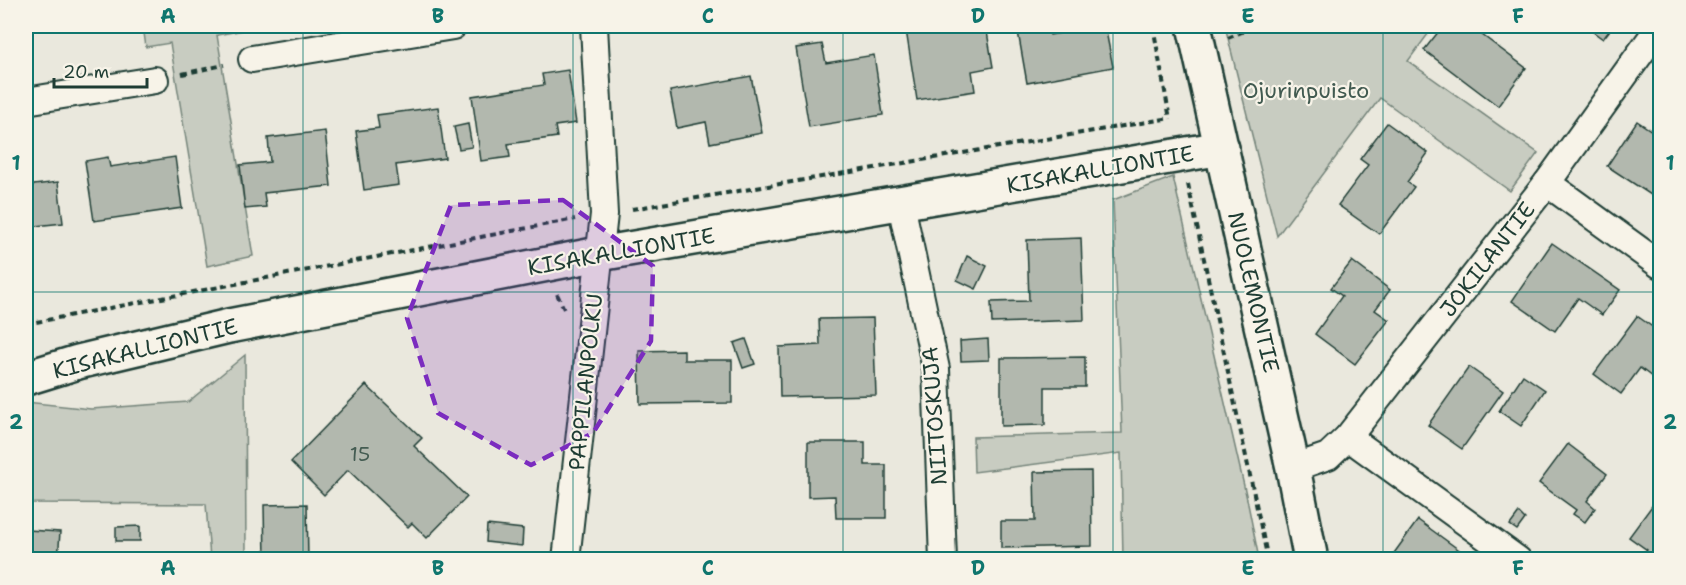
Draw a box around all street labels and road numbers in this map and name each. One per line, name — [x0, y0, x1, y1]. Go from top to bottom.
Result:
street label: KISAKALLIONTIE — [1004, 139, 1196, 200]
street label: JOKILANTIE — [1433, 196, 1541, 323]
street label: NUOLEMONTIE — [1221, 209, 1286, 375]
street label: KISAKALLIONTIE — [525, 221, 717, 282]
street label: PAPPILANPOLKU — [562, 292, 609, 472]
street label: KISAKALLIONTIE — [50, 311, 241, 385]
street label: NIITOSKUJA — [915, 346, 954, 486]

